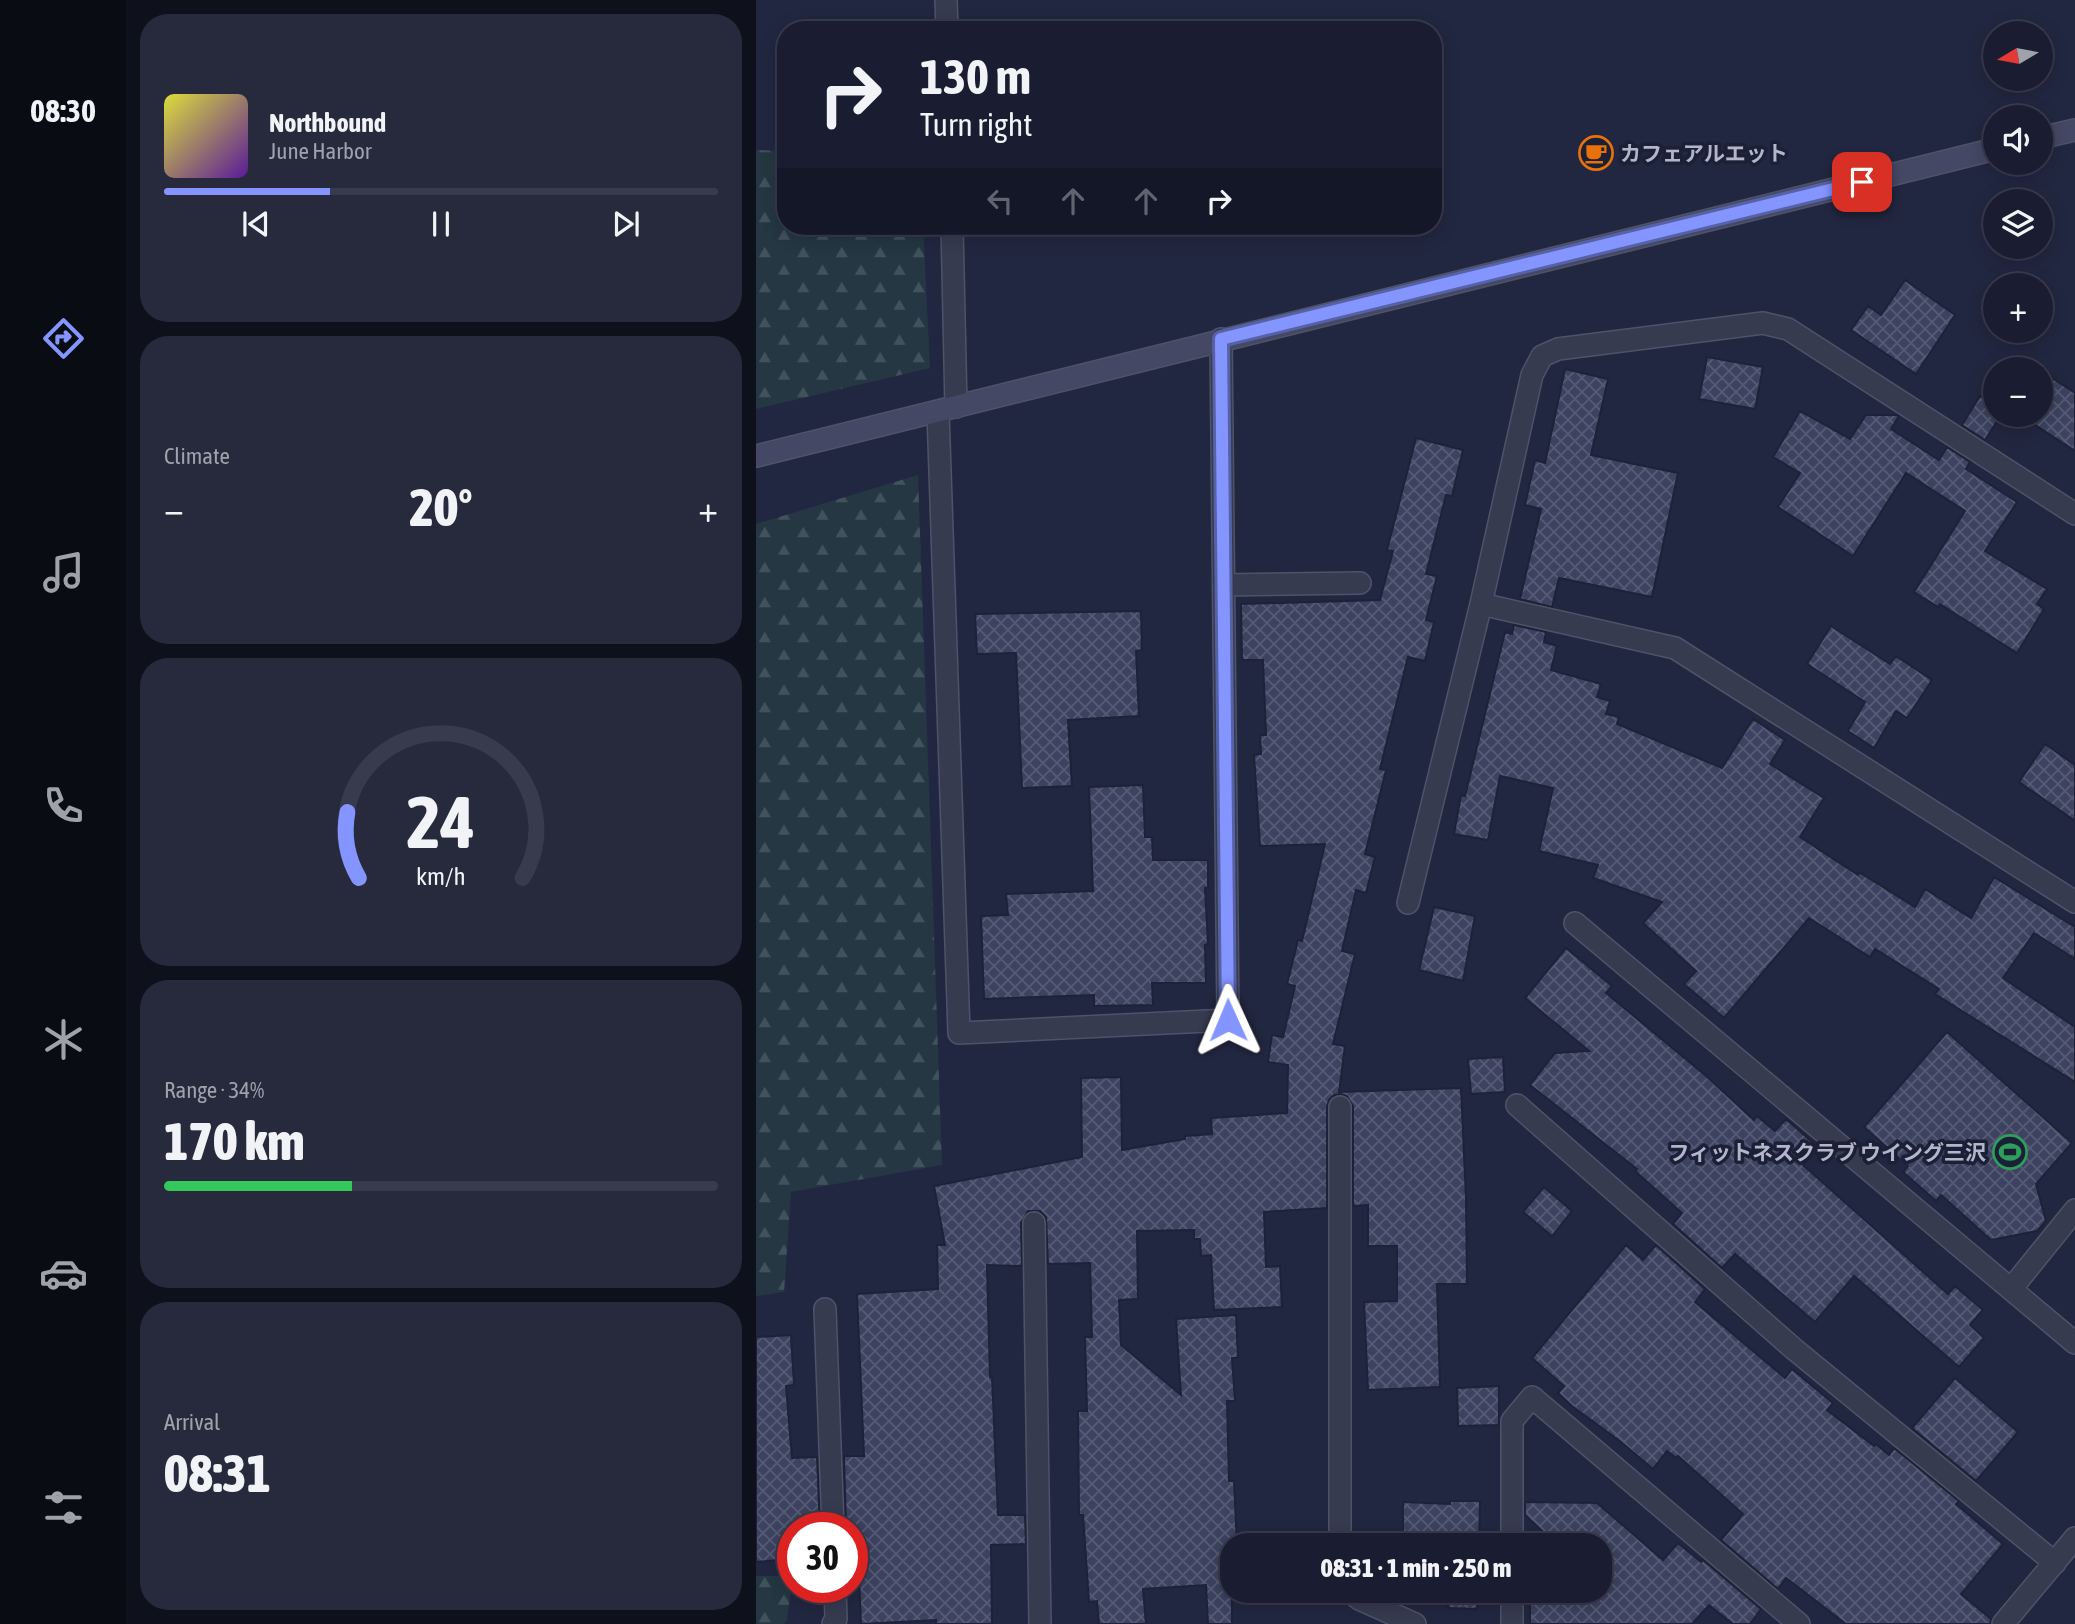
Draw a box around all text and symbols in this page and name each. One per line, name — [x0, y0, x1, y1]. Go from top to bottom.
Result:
north arrow — [1983, 21, 2053, 91]
map controls — [1983, 21, 2053, 427]
text: 130 m — [920, 48, 1031, 104]
icon: right — [805, 49, 896, 140]
text: 08:30 — [30, 92, 96, 129]
button: sound — [1983, 105, 2053, 175]
text: Turn right — [920, 106, 1033, 143]
text: Northbound — [269, 108, 386, 138]
cafe icon: カフェアルエット — [1577, 134, 1615, 172]
text: June Harbor — [269, 138, 372, 164]
place label: カフェアルエット — [1620, 141, 1788, 165]
pin — [1832, 152, 1892, 212]
icon: arrive — [1843, 163, 1881, 201]
icon: left — [981, 182, 1019, 220]
icon: ahead — [1054, 182, 1092, 220]
icon: ahead — [1127, 182, 1165, 220]
icon: right — [1200, 182, 1238, 220]
button: layers — [1983, 189, 2053, 259]
icon: previous — [237, 205, 275, 243]
icon: pause — [422, 205, 460, 243]
icon: next — [607, 205, 645, 243]
button: + — [1983, 273, 2053, 343]
icon: directions — [39, 314, 88, 363]
button: − — [1983, 357, 2053, 427]
text: Climate — [164, 443, 230, 469]
text: 20° — [409, 477, 473, 537]
text: − — [164, 487, 184, 530]
text: + — [698, 487, 718, 530]
icon: music — [39, 548, 88, 597]
text: 24 — [407, 780, 475, 863]
icon: phone — [39, 781, 88, 830]
text: km/h — [416, 862, 466, 890]
position arrow — [1191, 983, 1265, 1057]
icon: climate — [39, 1015, 88, 1064]
text: Range · 34% — [164, 1077, 264, 1103]
text: 170 km — [164, 1111, 305, 1171]
sports icon: フィットネスクラブ ウイング三沢 — [1991, 1133, 2029, 1171]
place label: フィットネスクラブ ウイング三沢 — [1669, 1140, 1986, 1164]
icon: car — [39, 1249, 88, 1298]
text: Arrival — [164, 1409, 220, 1435]
text: 08:31 — [164, 1443, 271, 1503]
icon: filters — [39, 1483, 88, 1532]
speed limit sign: 30 — [777, 1512, 868, 1603]
text: 08:31 · 1 min · 250 m — [1321, 1553, 1511, 1583]

